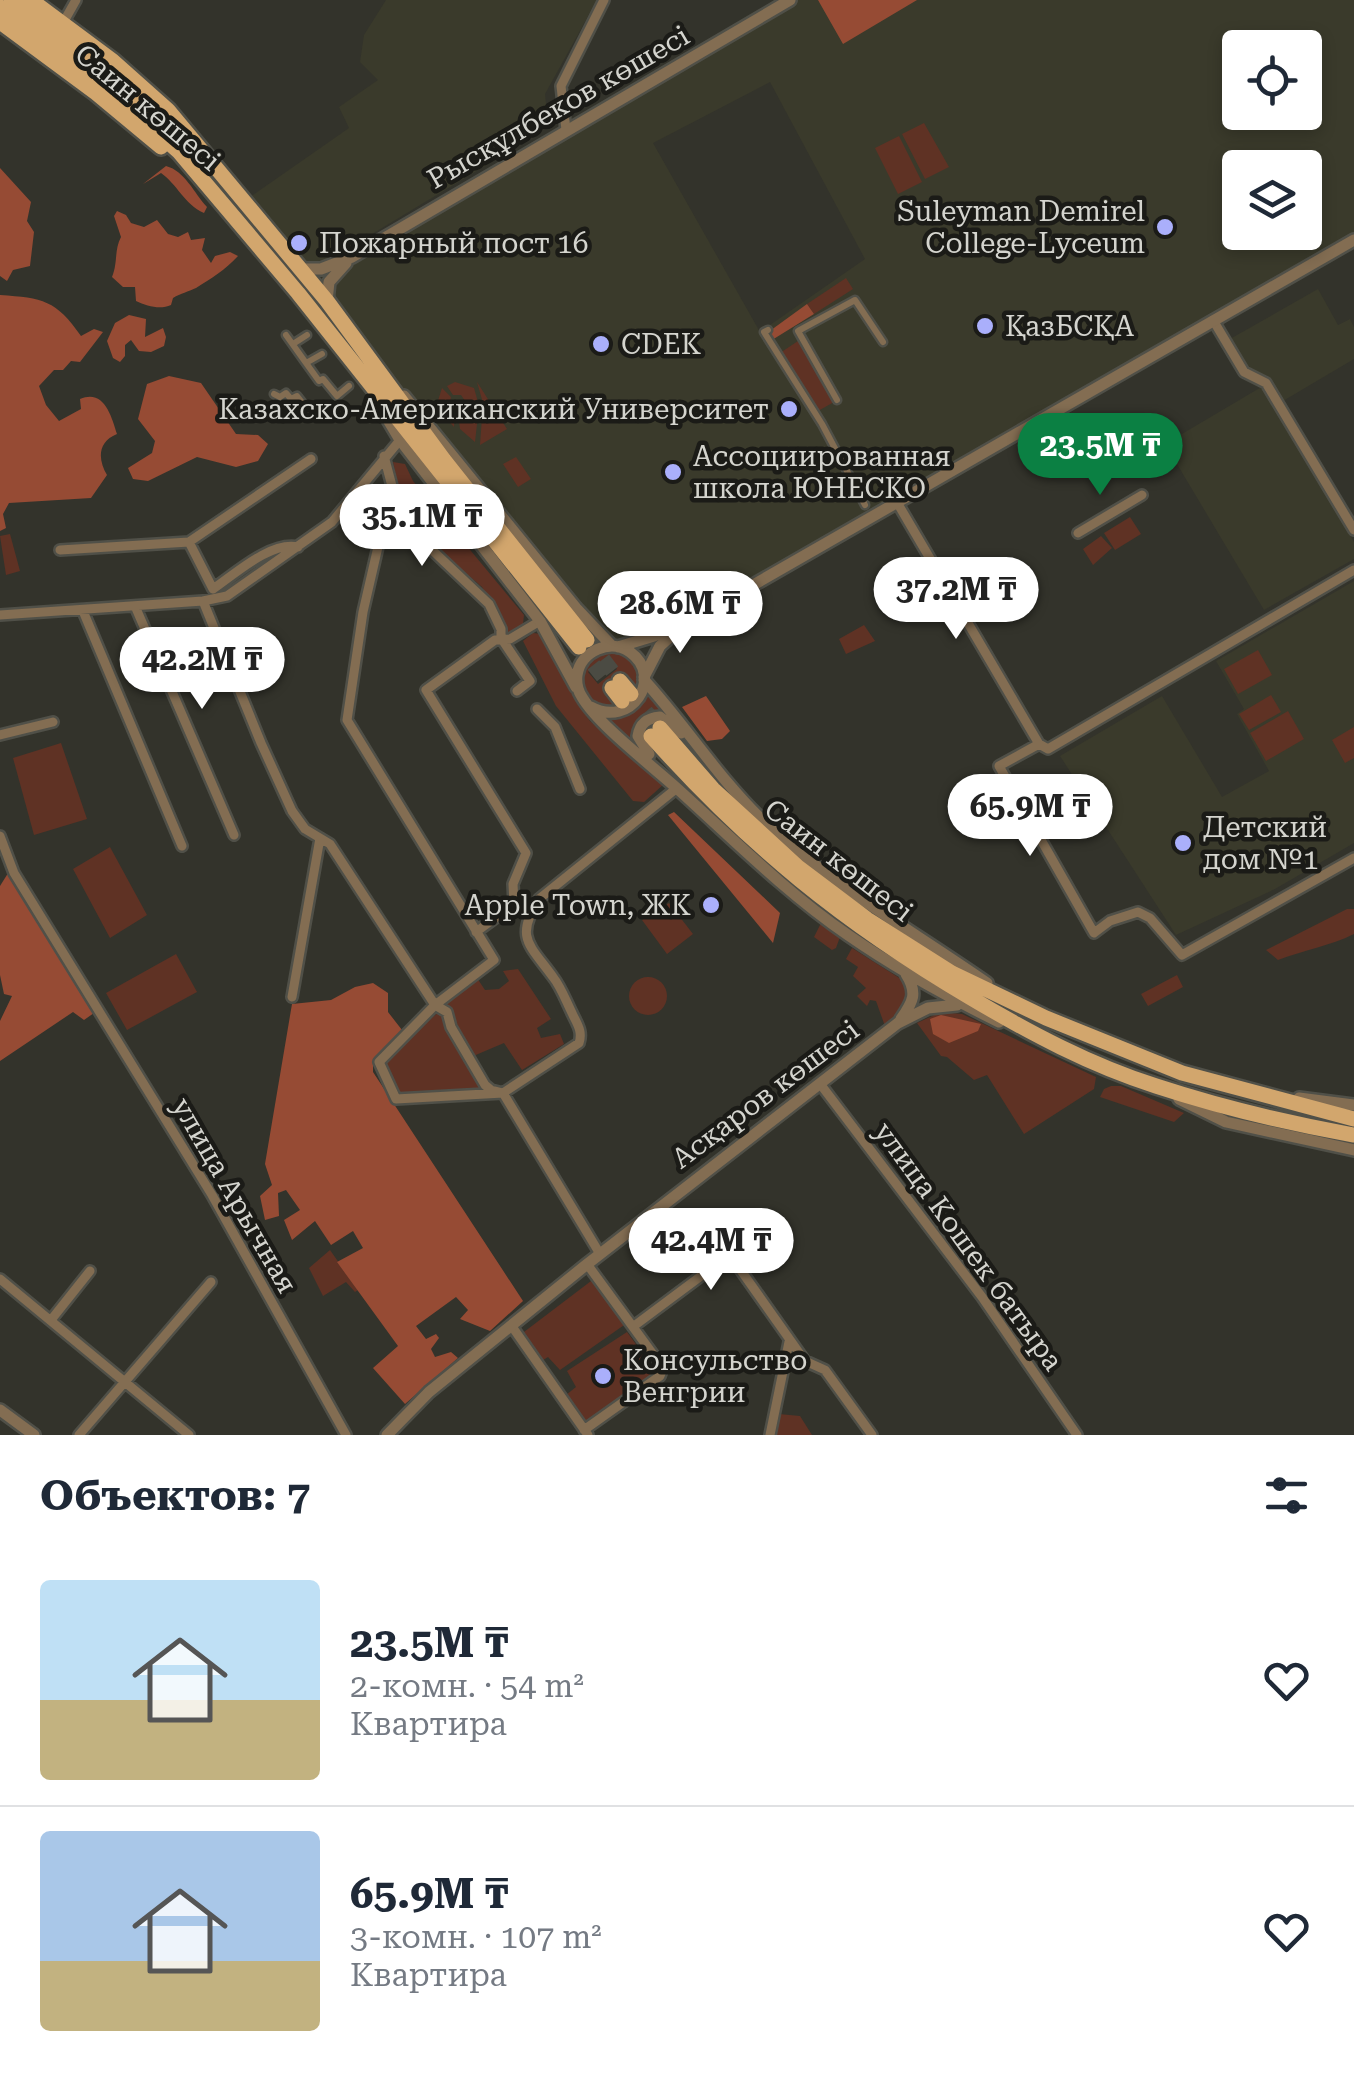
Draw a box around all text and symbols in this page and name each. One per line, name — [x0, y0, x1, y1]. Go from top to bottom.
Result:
street label: Рысқұлбеков көшесі — [422, 19, 695, 196]
map controls — [1222, 30, 1322, 250]
button: locate — [1222, 30, 1322, 130]
street label: Саин көшесі — [69, 37, 227, 178]
button: layers — [1222, 150, 1322, 250]
place label: Suleyman Demirel College-Lyceum — [897, 195, 1145, 260]
marker: Suleyman Demirel College-Lyceum — [1154, 216, 1176, 238]
place label: Пожарный пост 16 — [319, 227, 588, 260]
marker: Пожарный пост 16 — [288, 232, 310, 254]
place label: ҚазБСҚА — [1005, 310, 1134, 343]
marker: ҚазБСҚА — [974, 315, 996, 337]
place label: CDEK — [621, 328, 701, 361]
marker: CDEK — [590, 333, 612, 355]
place label: Казахско-Американский Университет — [218, 393, 769, 426]
marker: Казахско-Американский Университет — [778, 398, 800, 420]
pin: 23.5M ₸ — [1008, 413, 1192, 498]
text: 23.5M ₸ — [1040, 426, 1160, 464]
place label: Ассоциированная школа ЮНЕСКО — [693, 440, 951, 505]
marker: Ассоциированная школа ЮНЕСКО — [662, 461, 684, 483]
pin: 35.1M ₸ — [330, 484, 514, 569]
text: 35.1M ₸ — [362, 497, 482, 535]
pin: 37.2M ₸ — [864, 557, 1048, 642]
text: 37.2M ₸ — [896, 570, 1016, 608]
pin: 28.6M ₸ — [588, 571, 772, 656]
text: 28.6M ₸ — [620, 584, 740, 622]
pin: 42.2M ₸ — [110, 627, 294, 712]
text: 42.2M ₸ — [142, 640, 262, 678]
pin: 65.9M ₸ — [938, 774, 1122, 859]
text: 65.9M ₸ — [970, 787, 1090, 825]
street label: Саин көшесі — [758, 792, 919, 929]
place label: Детский дом №1 — [1203, 811, 1327, 876]
marker: Детский дом №1 — [1172, 832, 1194, 854]
place label: Apple Town, ЖК — [465, 889, 691, 922]
marker: Apple Town, ЖК — [700, 894, 722, 916]
street label: Асқаров көшесі — [665, 1013, 865, 1175]
street label: улица Арычная — [165, 1092, 304, 1299]
street label: улица Кошек батыра — [867, 1116, 1070, 1377]
pin: 42.4M ₸ — [619, 1208, 803, 1293]
text: 42.4M ₸ — [651, 1221, 771, 1259]
place label: Консульство Венгрии — [623, 1344, 807, 1409]
marker: Консульство Венгрии — [592, 1365, 614, 1387]
icon: filters — [1259, 1468, 1314, 1523]
text: Объектов: 7 — [40, 1471, 310, 1520]
text: 23.5M ₸ — [350, 1618, 508, 1667]
icon: home — [120, 1620, 240, 1740]
icon: heart — [1259, 1653, 1314, 1708]
text: 2-комн. · 54 m² — [350, 1667, 584, 1705]
text: Квартира — [350, 1705, 507, 1743]
text: 65.9M ₸ — [350, 1869, 508, 1918]
icon: home — [120, 1871, 240, 1991]
icon: heart — [1259, 1904, 1314, 1959]
text: 3-комн. · 107 m² — [350, 1918, 602, 1956]
text: Квартира — [350, 1956, 507, 1994]

